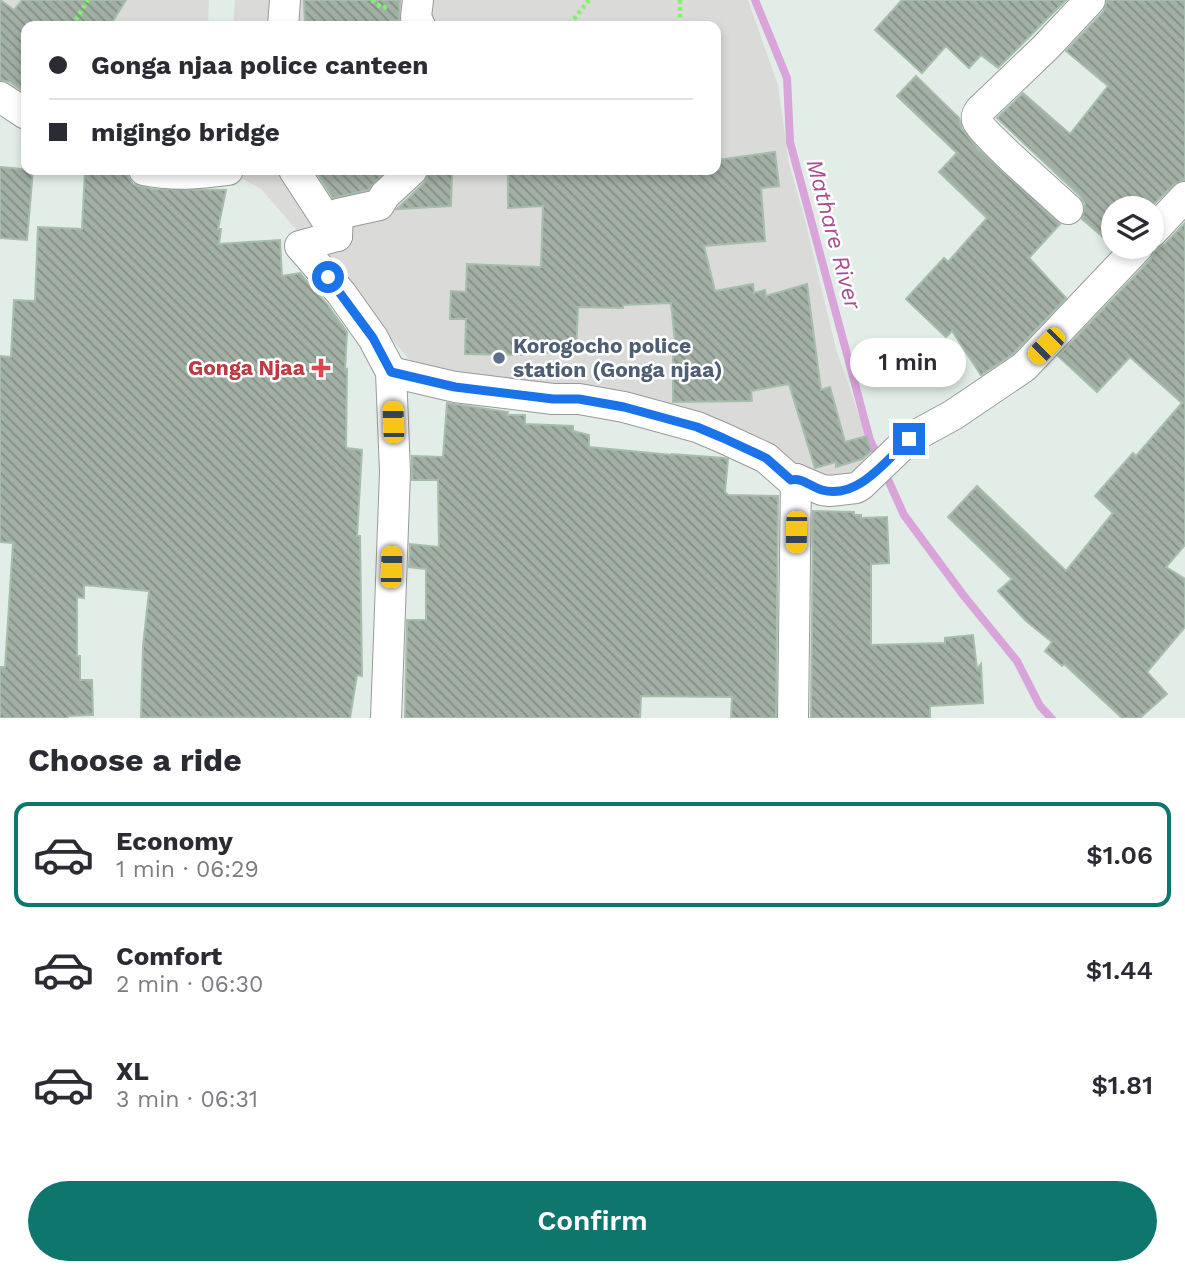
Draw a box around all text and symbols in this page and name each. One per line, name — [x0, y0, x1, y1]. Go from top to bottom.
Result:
text: Gonga njaa police canteen — [91, 50, 428, 80]
text: migingo bridge — [91, 117, 280, 147]
water label: Mathare River — [801, 156, 867, 313]
map controls — [1101, 196, 1164, 259]
button: layers — [1101, 196, 1164, 259]
route start — [312, 261, 344, 293]
car — [1024, 324, 1069, 368]
place label: Korogocho police station (Gonga njaa) — [513, 333, 722, 382]
callout: 1 min — [851, 338, 967, 386]
text: 1 min — [878, 349, 938, 376]
marker: Korogocho police station (Gonga njaa) — [491, 350, 507, 366]
place label: Gonga Njaa — [188, 355, 306, 380]
marker: Gonga Njaa — [311, 358, 331, 378]
car — [382, 401, 405, 443]
route end — [893, 423, 925, 455]
car — [786, 511, 807, 553]
car — [380, 546, 403, 588]
text: Choose a ride — [28, 741, 242, 779]
icon: car — [32, 823, 95, 886]
text: Economy — [116, 826, 233, 856]
text: $1.06 — [1086, 840, 1153, 870]
text: 1 min · 06:29 — [116, 856, 259, 883]
icon: car — [32, 938, 95, 1001]
text: Comfort — [116, 941, 222, 971]
text: $1.44 — [1086, 955, 1153, 985]
text: 2 min · 06:30 — [116, 971, 263, 998]
icon: car — [32, 1053, 95, 1116]
text: XL — [116, 1056, 149, 1086]
text: $1.81 — [1091, 1070, 1153, 1100]
text: 3 min · 06:31 — [116, 1086, 258, 1113]
button: Confirm — [28, 1181, 1157, 1261]

